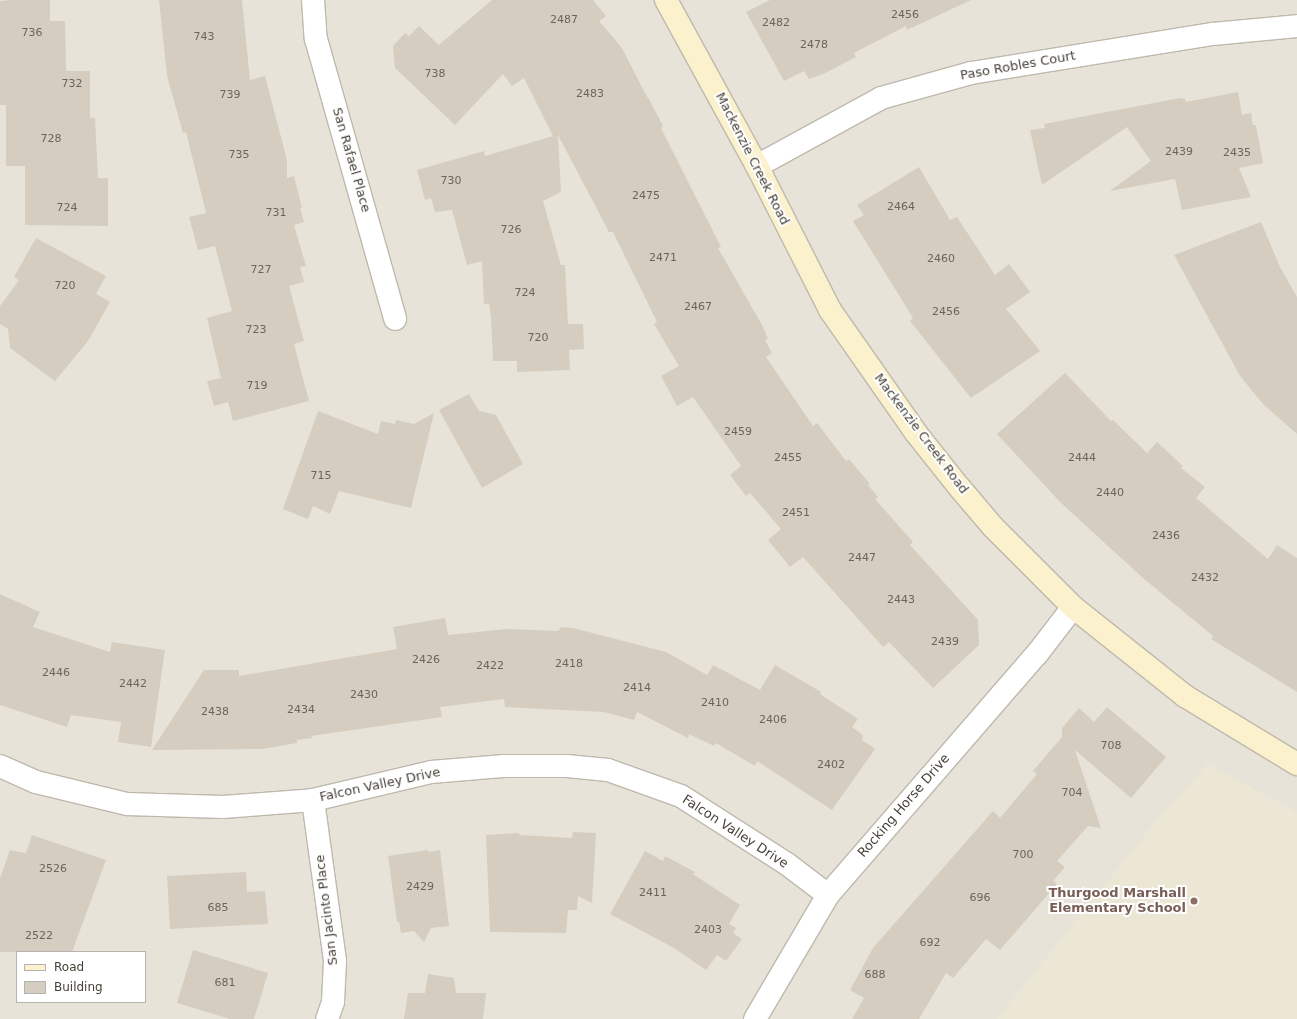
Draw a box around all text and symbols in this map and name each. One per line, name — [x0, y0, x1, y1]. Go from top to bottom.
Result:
house number: 2456 — [891, 8, 919, 22]
house number: 2487 — [550, 13, 578, 27]
house number: 2482 — [762, 16, 790, 30]
house number: 736 — [22, 26, 42, 40]
house number: 743 — [194, 30, 214, 44]
house number: 2478 — [800, 38, 828, 52]
street label: Paso Robles Court — [959, 48, 1077, 84]
house number: 738 — [425, 67, 445, 81]
house number: 732 — [62, 77, 82, 91]
house number: 2483 — [576, 87, 604, 101]
house number: 739 — [220, 88, 240, 102]
street label: Mackenzie Creek Road — [712, 90, 792, 228]
street label: San Rafael Place — [329, 106, 373, 214]
house number: 728 — [41, 132, 61, 146]
house number: 2439 — [1165, 145, 1193, 159]
house number: 2435 — [1223, 146, 1251, 160]
house number: 735 — [229, 148, 249, 162]
house number: 730 — [441, 174, 461, 188]
house number: 2475 — [632, 189, 660, 203]
house number: 2464 — [887, 200, 915, 214]
house number: 724 — [57, 201, 77, 215]
house number: 731 — [266, 206, 286, 220]
house number: 726 — [501, 223, 521, 237]
house number: 2471 — [649, 251, 677, 265]
house number: 2460 — [927, 252, 955, 266]
house number: 727 — [251, 263, 271, 277]
house number: 720 — [55, 279, 75, 293]
house number: 724 — [515, 286, 535, 300]
house number: 2467 — [684, 300, 712, 314]
house number: 2456 — [932, 305, 960, 319]
house number: 723 — [246, 323, 266, 337]
house number: 720 — [528, 331, 548, 345]
street label: Mackenzie Creek Road — [871, 371, 971, 497]
house number: 719 — [247, 379, 267, 393]
house number: 2459 — [724, 425, 752, 439]
house number: 2455 — [774, 451, 802, 465]
house number: 2444 — [1068, 451, 1096, 465]
house number: 715 — [311, 469, 331, 483]
house number: 2440 — [1096, 486, 1124, 500]
house number: 2451 — [782, 506, 810, 520]
house number: 2436 — [1152, 529, 1180, 543]
house number: 2447 — [848, 551, 876, 565]
house number: 2432 — [1191, 571, 1219, 585]
house number: 2443 — [887, 593, 915, 607]
house number: 2439 — [931, 635, 959, 649]
house number: 2426 — [412, 653, 440, 667]
house number: 2418 — [555, 657, 583, 671]
house number: 2422 — [476, 659, 504, 673]
house number: 2446 — [42, 666, 70, 680]
house number: 2442 — [119, 677, 147, 691]
house number: 2414 — [623, 681, 651, 695]
house number: 2430 — [350, 688, 378, 702]
house number: 2410 — [701, 696, 729, 710]
house number: 2434 — [287, 703, 315, 717]
house number: 2438 — [201, 705, 229, 719]
house number: 2406 — [759, 713, 787, 727]
house number: 708 — [1101, 739, 1121, 753]
street label: Rocking Horse Drive — [855, 751, 953, 861]
house number: 2402 — [817, 758, 845, 772]
street label: Falcon Valley Drive — [318, 765, 442, 805]
house number: 704 — [1062, 786, 1082, 800]
street label: Falcon Valley Drive — [679, 792, 791, 872]
house number: 700 — [1013, 848, 1033, 862]
street label: San Jacinto Place — [312, 854, 342, 966]
house number: 2526 — [39, 862, 67, 876]
house number: 2429 — [406, 880, 434, 894]
house number: 2411 — [639, 886, 667, 900]
place label: Thurgood Marshall Elementary School — [1048, 886, 1186, 917]
house number: 696 — [970, 891, 990, 905]
marker: Thurgood Marshall Elementary School — [1189, 896, 1199, 906]
house number: 685 — [208, 901, 228, 915]
house number: 2403 — [694, 923, 722, 937]
house number: 2522 — [25, 929, 53, 943]
house number: 692 — [920, 936, 940, 950]
legend — [16, 951, 146, 1003]
text: Road — [54, 960, 84, 974]
house number: 688 — [865, 968, 885, 982]
house number: 681 — [215, 976, 235, 990]
text: Building — [54, 980, 103, 994]

